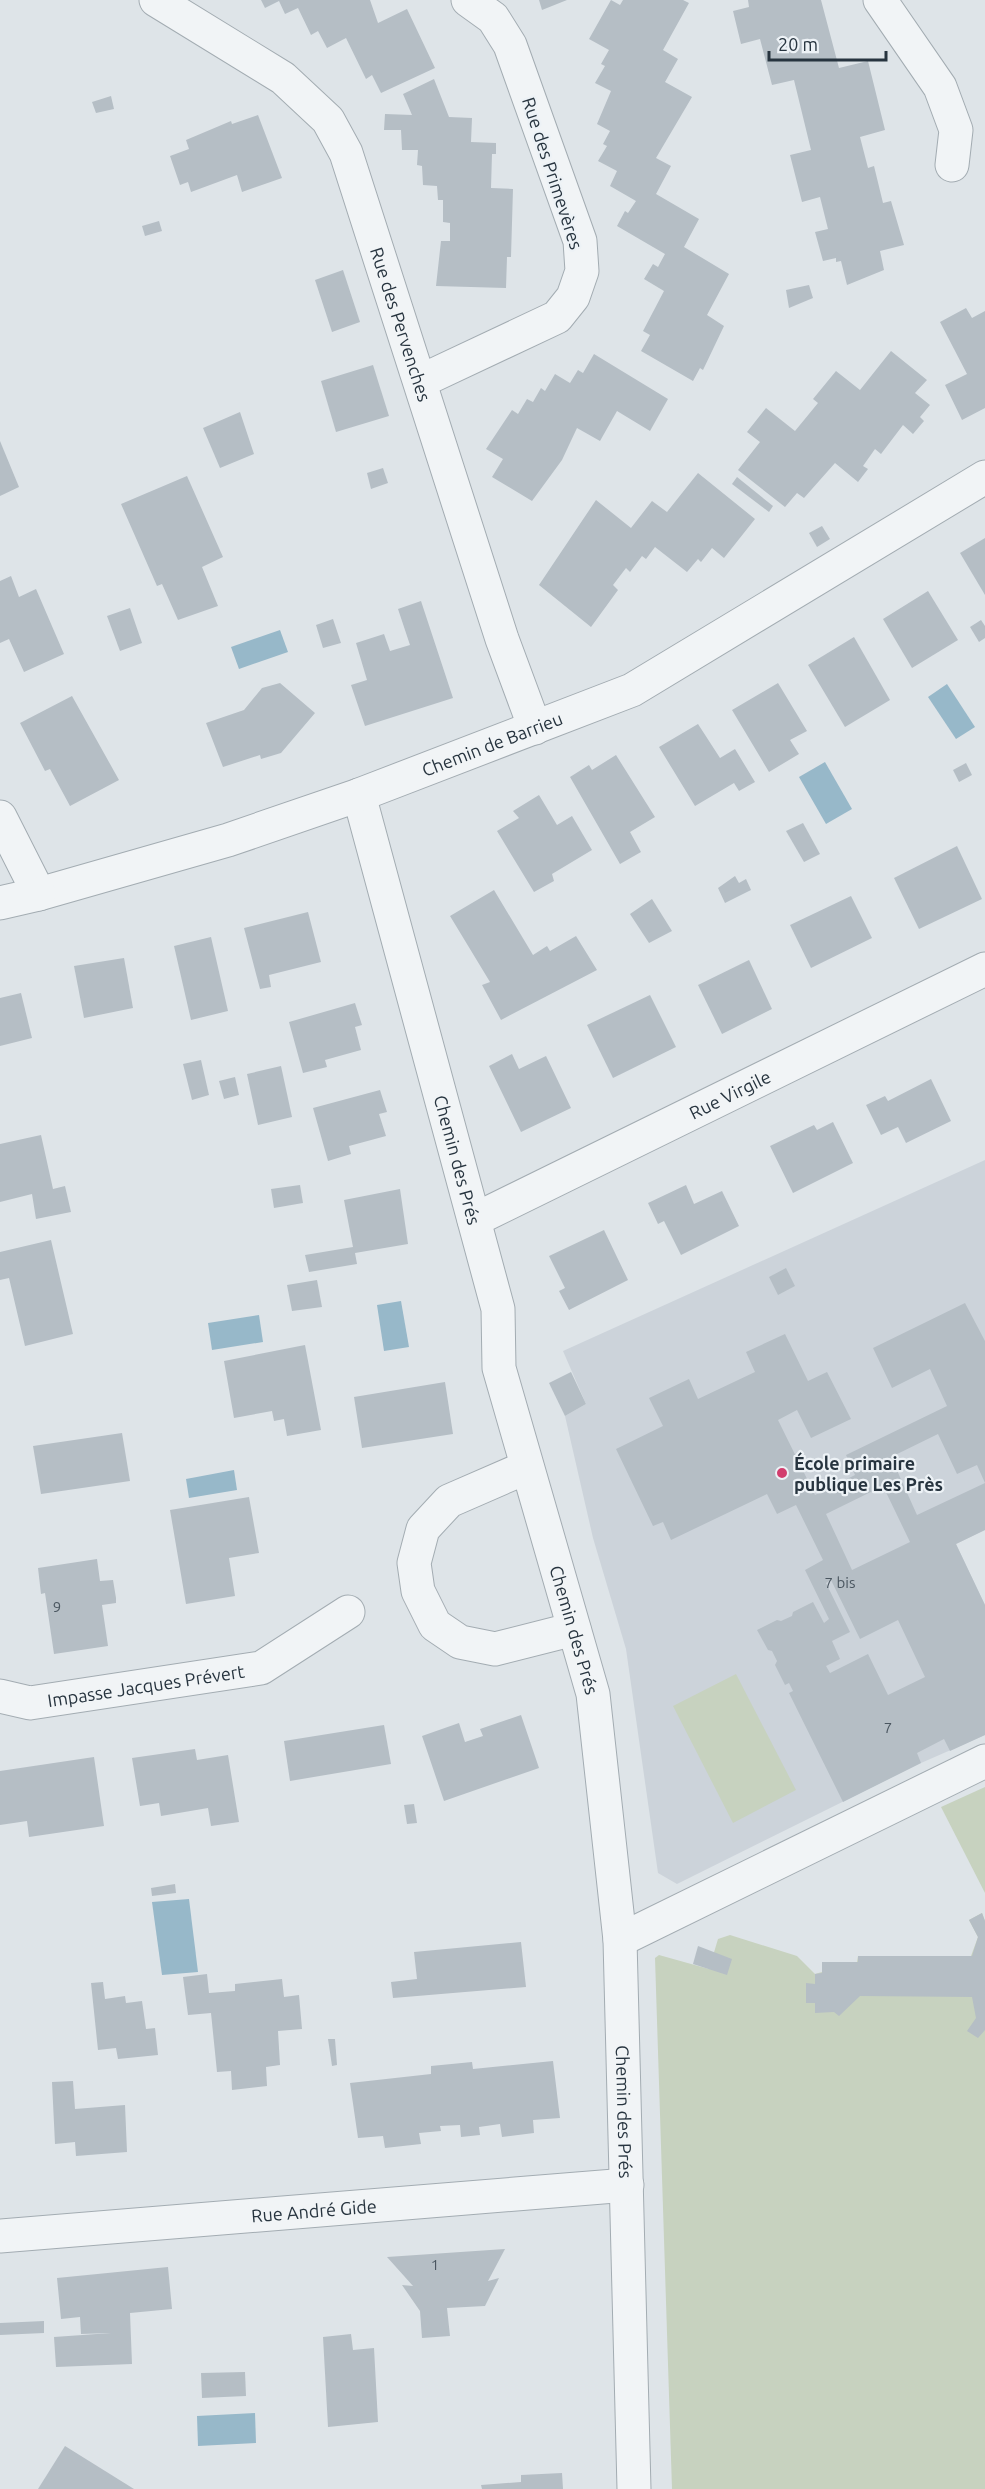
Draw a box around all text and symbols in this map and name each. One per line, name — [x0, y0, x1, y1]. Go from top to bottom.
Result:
scale bar — [769, 24, 886, 62]
text: 20 m — [778, 34, 818, 54]
street label: Rue des Primevères — [519, 94, 587, 252]
street label: Rue des Pervenches — [367, 245, 435, 404]
street label: Chemin de Barrieu — [419, 708, 565, 780]
street label: Rue Virgile — [686, 1066, 774, 1123]
street label: Chemin des Prés — [431, 1093, 485, 1227]
place label: École primaire publique Les Près — [794, 1452, 943, 1494]
marker: École primaire publique Les Près — [775, 1466, 789, 1480]
street label: Chemin des Prés — [546, 1563, 603, 1697]
house number: 7 bis — [825, 1574, 855, 1591]
house number: 9 — [53, 1598, 61, 1615]
street label: Impasse Jacques Prévert — [46, 1661, 246, 1710]
house number: 7 — [884, 1719, 892, 1736]
street label: Chemin des Prés — [613, 2045, 636, 2179]
street label: Rue André Gide — [250, 2195, 377, 2226]
house number: 1 — [431, 2256, 439, 2273]

